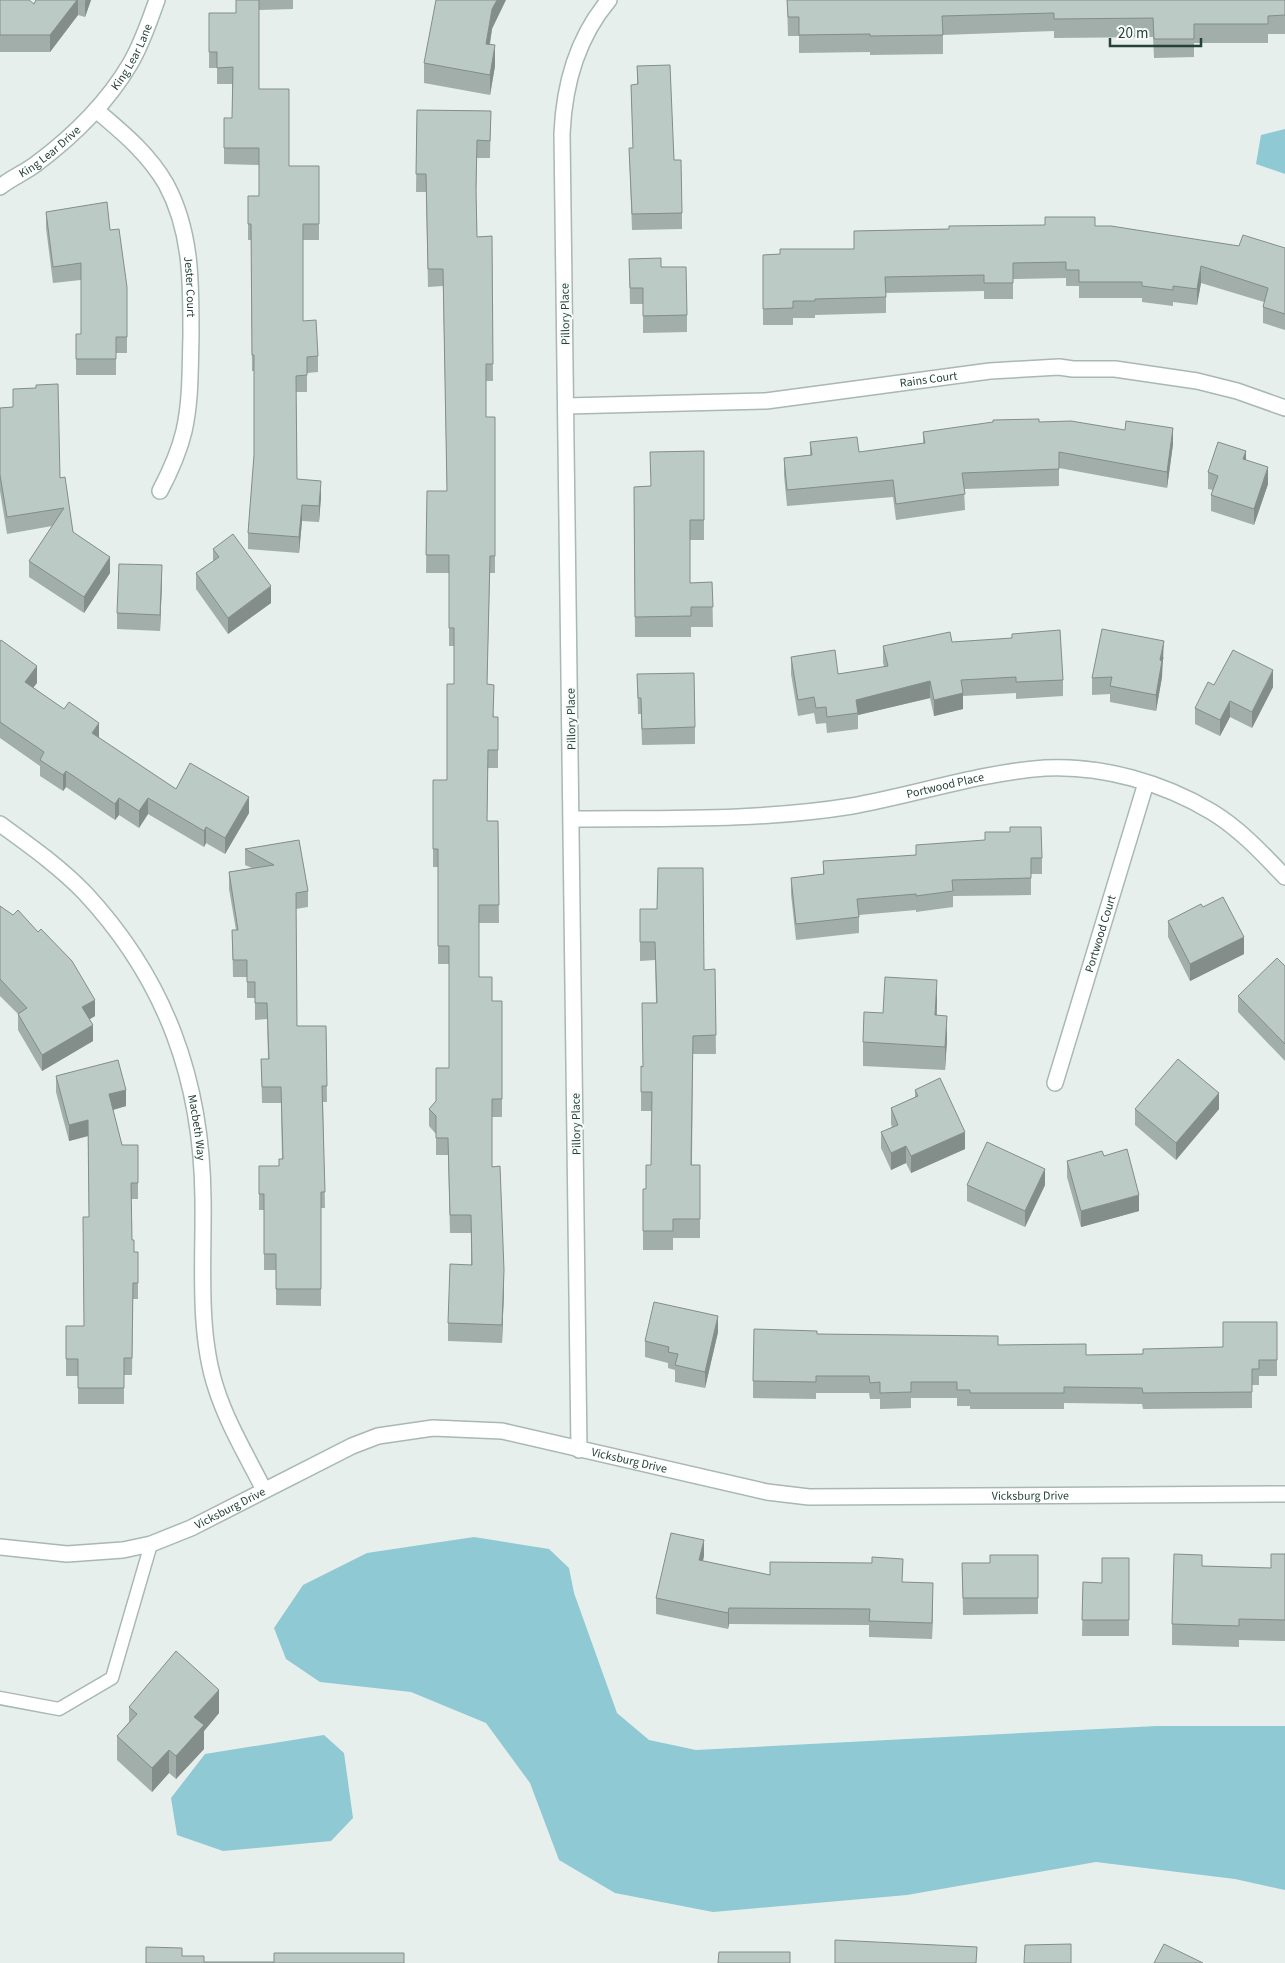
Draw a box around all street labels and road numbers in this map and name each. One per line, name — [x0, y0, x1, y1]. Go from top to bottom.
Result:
street label: King Lear Lane — [107, 21, 157, 94]
street label: King Lear Drive — [16, 122, 85, 182]
street label: Jester Court — [179, 255, 199, 317]
street label: Pillory Place — [556, 283, 575, 345]
street label: Rains Court — [899, 367, 958, 392]
street label: Pillory Place — [562, 688, 581, 750]
street label: Portwood Place — [905, 769, 986, 803]
street label: Portwood Court — [1081, 893, 1121, 975]
street label: Macbeth Way — [183, 1093, 209, 1162]
street label: Pillory Place — [567, 1093, 586, 1155]
street label: Vicksburg Drive — [590, 1444, 669, 1478]
street label: Vicksburg Drive — [192, 1483, 269, 1534]
street label: Vicksburg Drive — [992, 1487, 1069, 1505]

